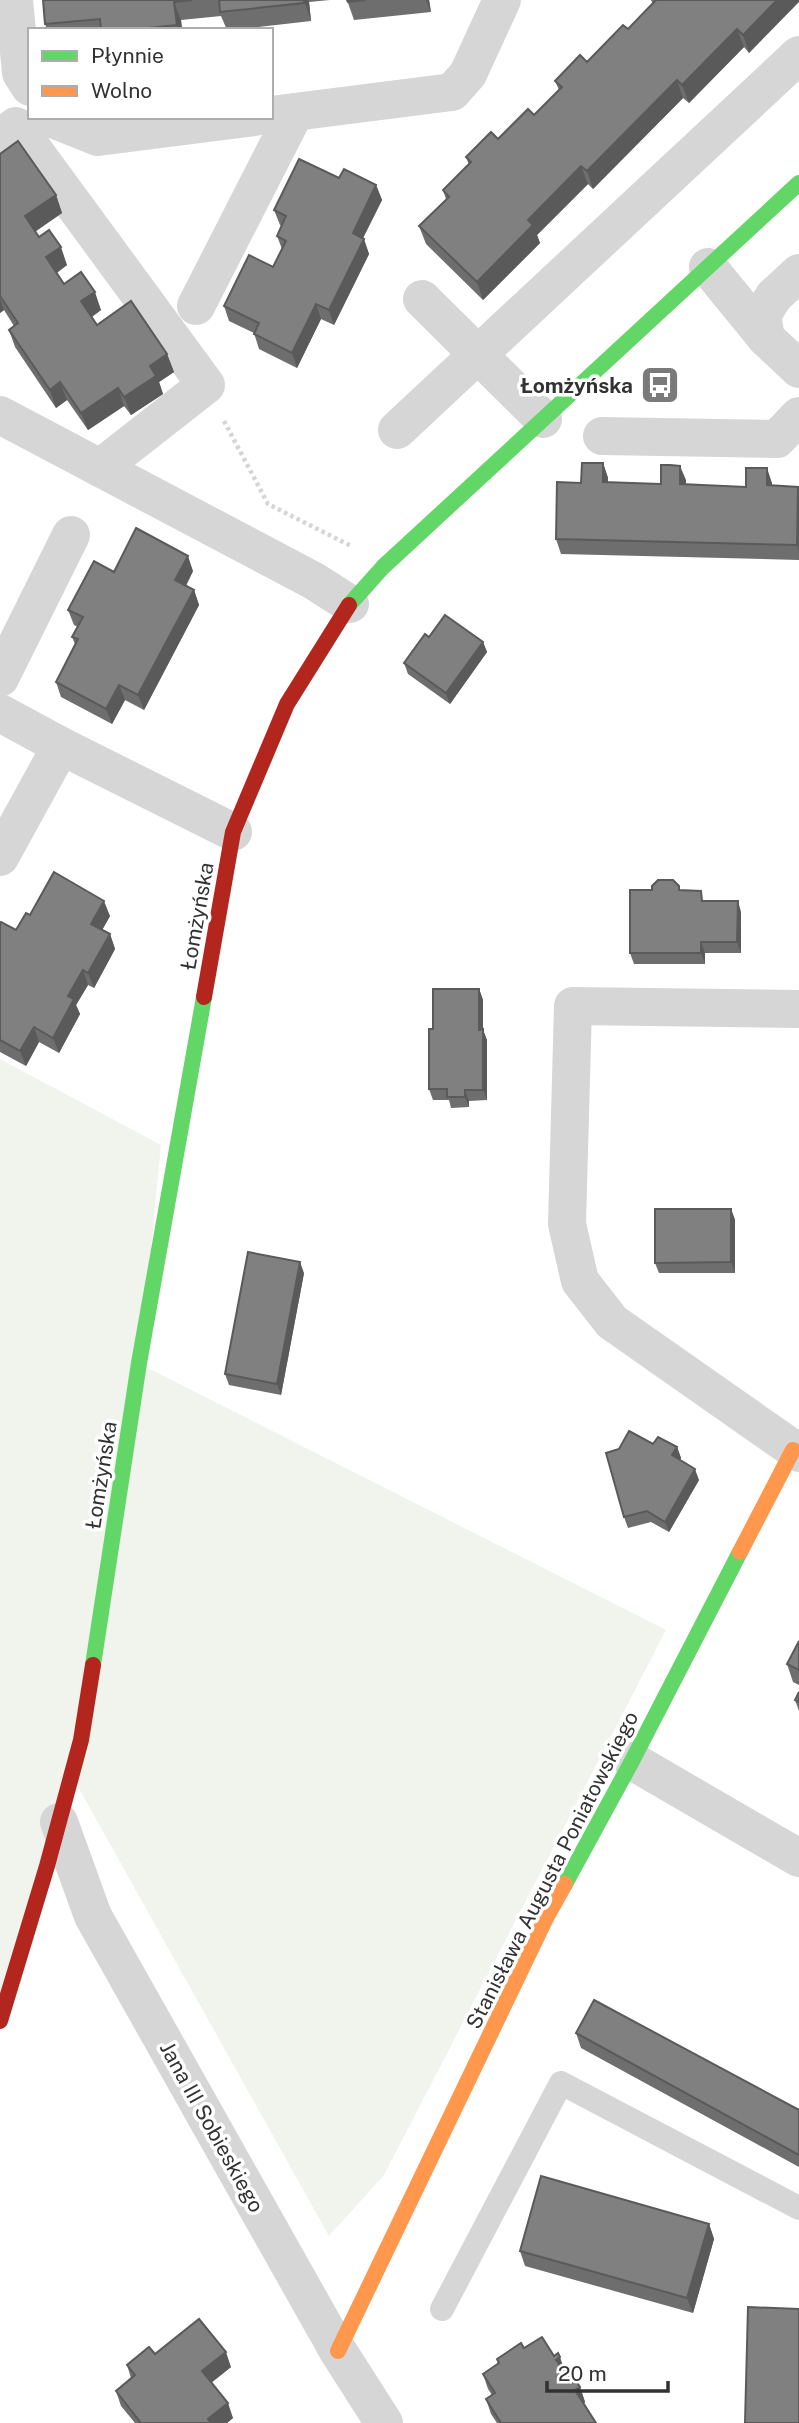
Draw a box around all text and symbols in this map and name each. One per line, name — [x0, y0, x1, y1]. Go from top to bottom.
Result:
legend — [28, 28, 273, 119]
text: Płynnie — [91, 43, 164, 68]
text: Wolno — [91, 78, 152, 103]
bus stop icon: Łomżyńska — [639, 364, 681, 406]
place label: Łomżyńska — [521, 373, 633, 398]
street label: Łomżyńska — [175, 860, 219, 972]
street label: Łomżyńska — [80, 1419, 122, 1531]
street label: Stanisława Augusta Poniatowskiego — [461, 1707, 643, 2033]
street label: Jana III Sobieskiego — [155, 2037, 269, 2217]
scale bar — [547, 2350, 668, 2394]
text: 20 m — [558, 2361, 607, 2386]

